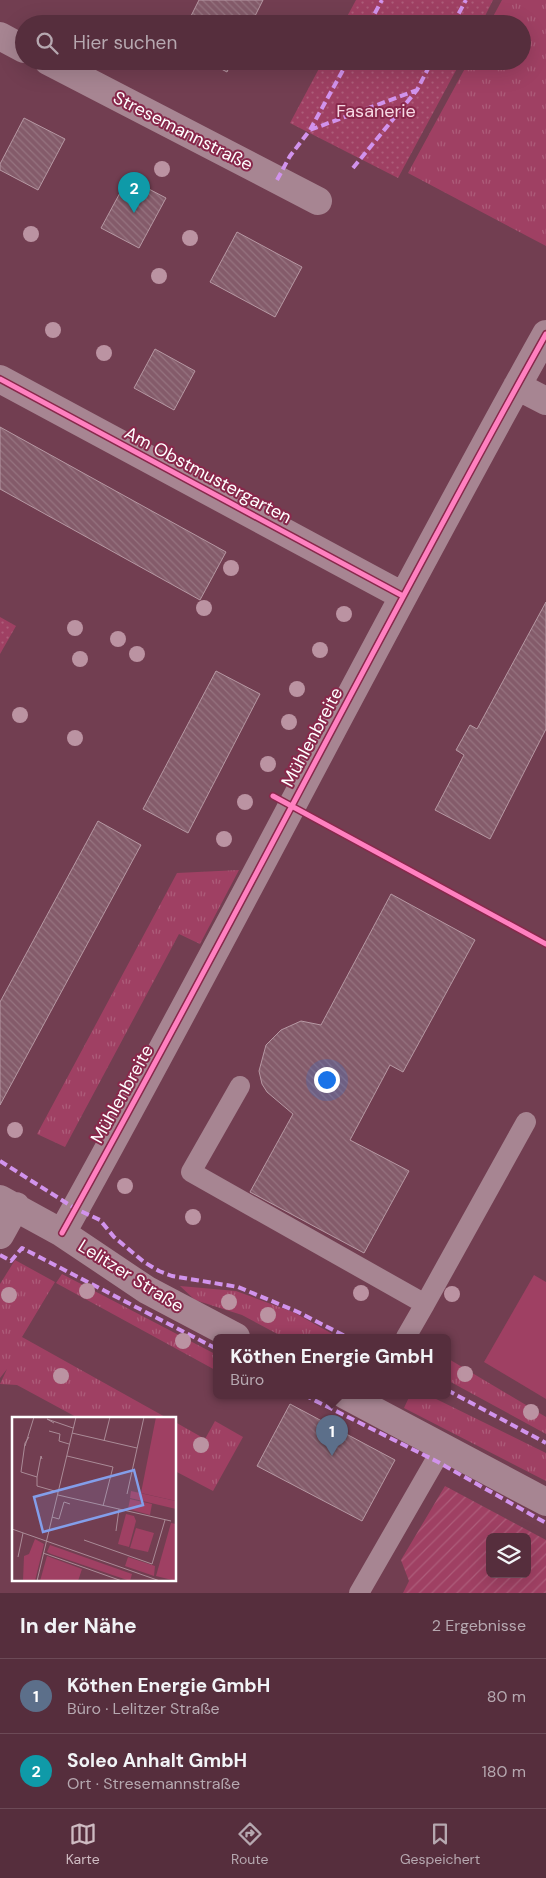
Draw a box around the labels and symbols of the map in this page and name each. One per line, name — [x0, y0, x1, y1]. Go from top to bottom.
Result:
street label: Stresemannstraße — [109, 85, 257, 177]
park label: Fasanerie — [336, 99, 416, 123]
pin: 2 — [118, 172, 150, 213]
street label: Am Obstmustergarten — [120, 421, 296, 529]
street label: Mühlenbreite — [276, 683, 348, 791]
street label: Mühlenbreite — [85, 1040, 159, 1148]
your location — [314, 1067, 340, 1093]
street label: Lelitzer Straße — [74, 1234, 188, 1318]
pin: 1 — [316, 1415, 348, 1456]
inset map — [12, 1417, 176, 1580]

